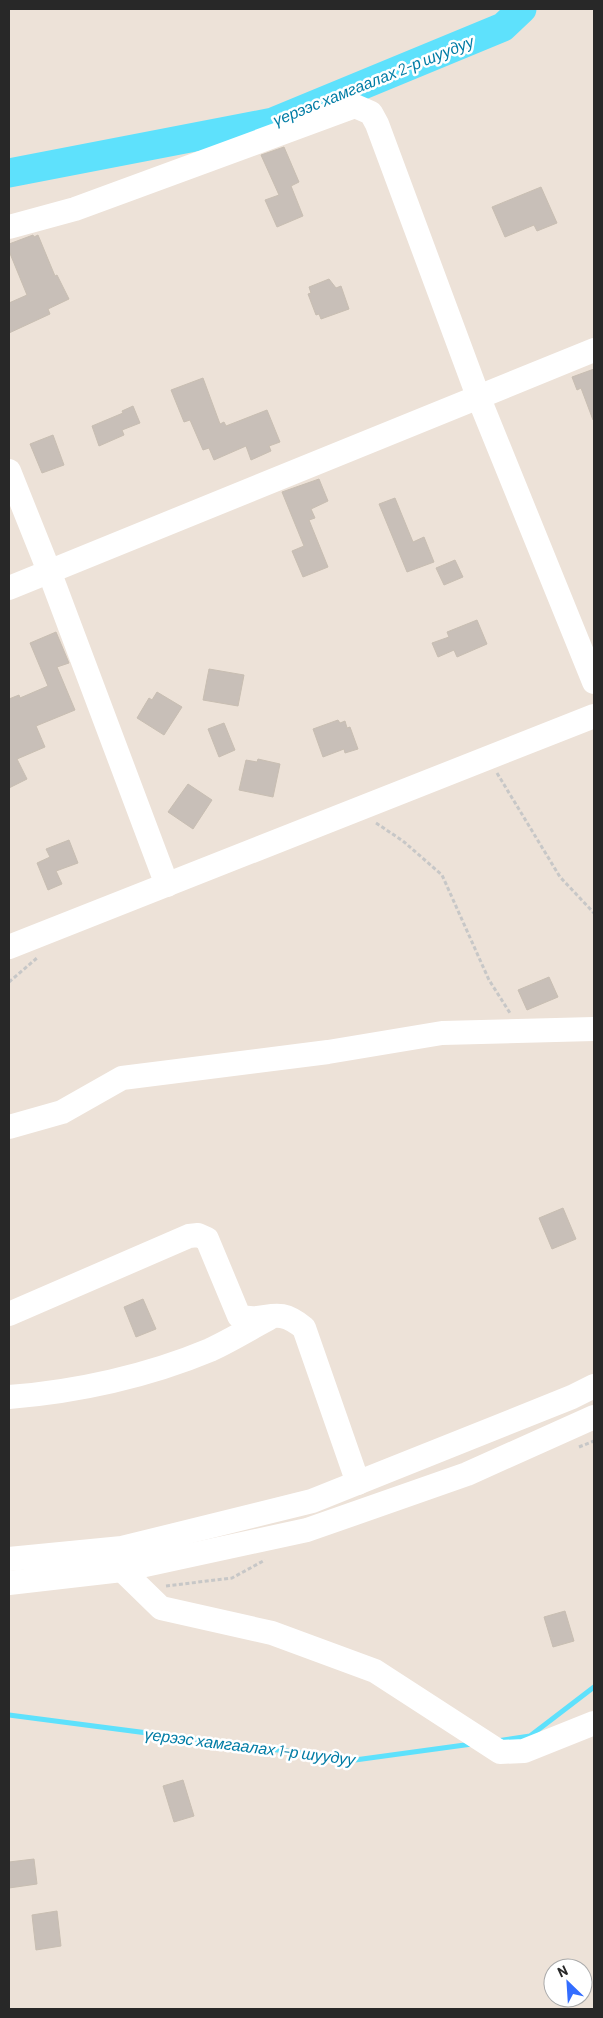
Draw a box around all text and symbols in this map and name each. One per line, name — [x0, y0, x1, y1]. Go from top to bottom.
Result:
water label: үерээс хамгаалах 2-р шуудуу — [270, 31, 477, 129]
water label: үерээс хамгаалах 1-р шуудуу — [144, 1724, 357, 1768]
north arrow — [543, 1958, 593, 2008]
text: N — [554, 1961, 570, 1980]

